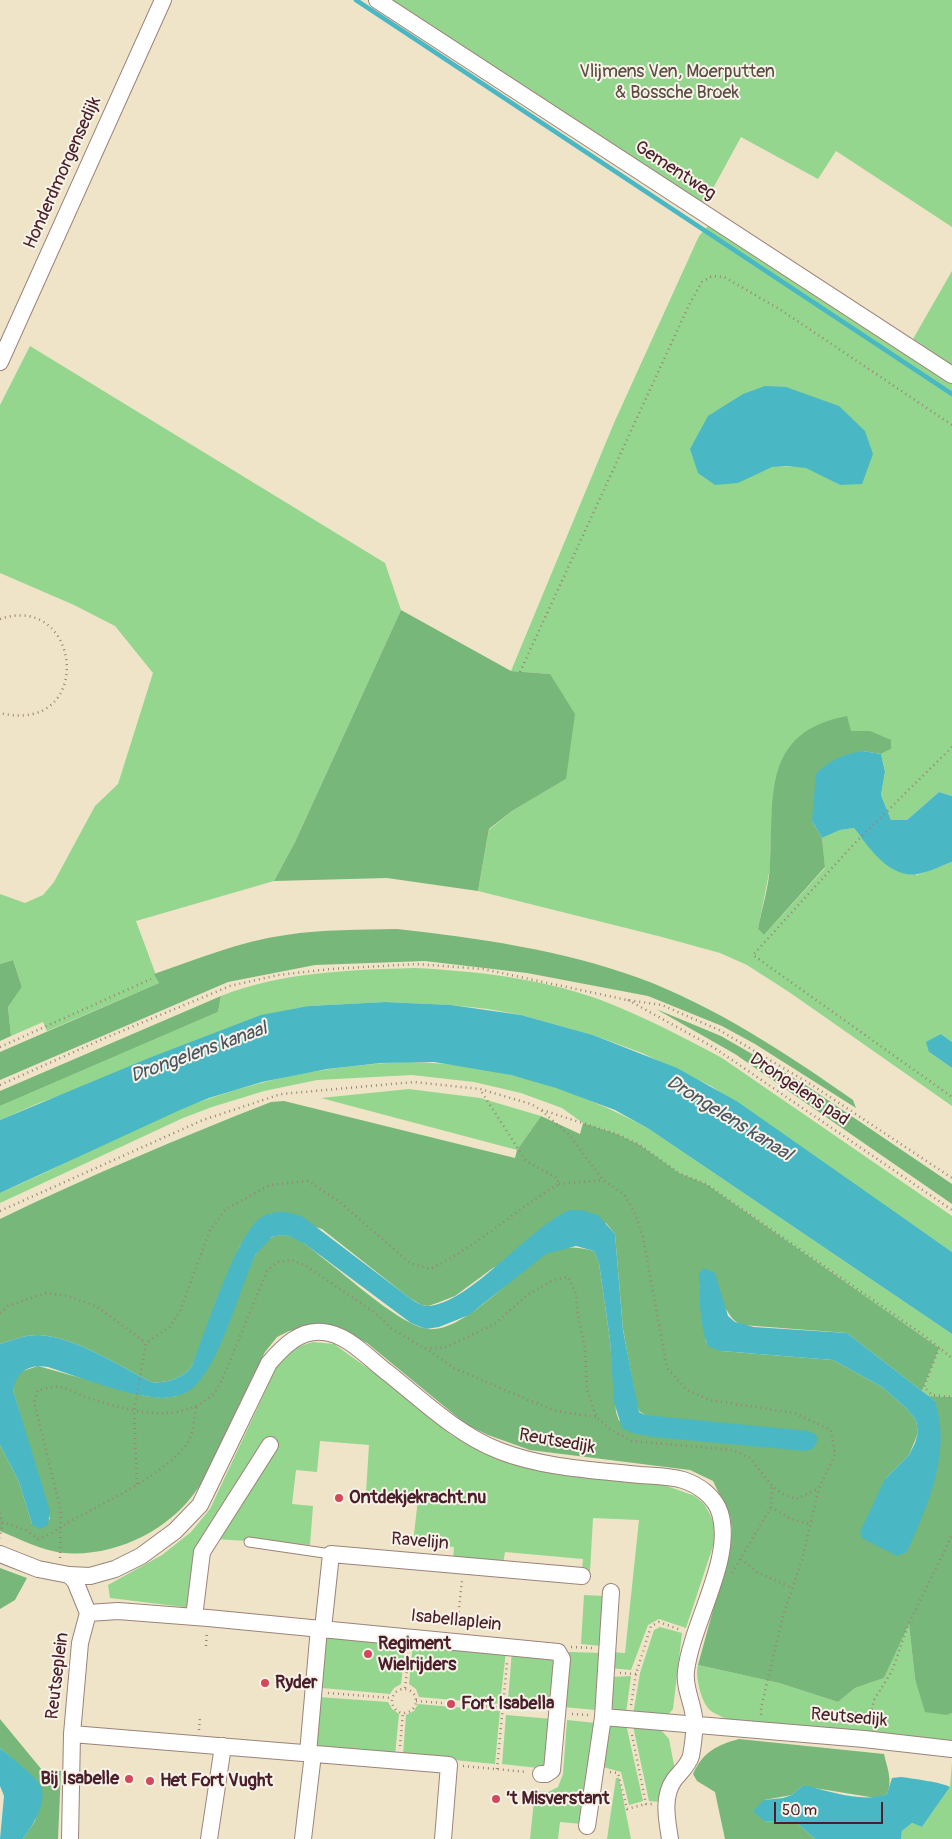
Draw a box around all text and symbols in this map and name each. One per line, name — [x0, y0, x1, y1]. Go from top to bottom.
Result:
park label: Vlijmens Ven, Moerputten & Bossche Broek — [579, 61, 775, 104]
street label: Honderdmorgensedijk — [20, 93, 106, 253]
street label: Gementweg — [630, 137, 720, 205]
water label: Drongelens kanaal — [128, 1018, 270, 1088]
street label: Drongelens pad — [745, 1049, 853, 1131]
water label: Drongelens kanaal — [662, 1071, 796, 1167]
street label: Reutsedijk — [517, 1425, 597, 1459]
place label: Ontdekjekracht.nu — [349, 1487, 486, 1509]
marker: Ontdekjekracht.nu — [333, 1492, 345, 1504]
street label: Ravelijn — [390, 1529, 450, 1555]
street label: Isabellaplein — [410, 1606, 502, 1636]
street label: Reutseplein — [42, 1631, 74, 1721]
place label: Regiment Wielrijders — [378, 1633, 456, 1676]
marker: Regiment Wielrijders — [362, 1648, 374, 1660]
place label: Ryder — [275, 1672, 317, 1694]
marker: Ryder — [259, 1677, 271, 1689]
place label: Fort Isabella — [461, 1693, 554, 1715]
marker: Fort Isabella — [445, 1698, 457, 1710]
street label: Reutsedijk — [810, 1704, 888, 1732]
place label: Bij Isabelle — [41, 1768, 119, 1790]
place label: Het Fort Vught — [160, 1770, 273, 1792]
marker: Bij Isabelle — [123, 1773, 135, 1785]
marker: Het Fort Vught — [144, 1775, 156, 1787]
place label: ’t Misverstant — [506, 1788, 609, 1810]
scale bar — [777, 1792, 886, 1824]
marker: ’t Misverstant — [490, 1793, 502, 1805]
text: 50 m — [782, 1801, 817, 1820]

